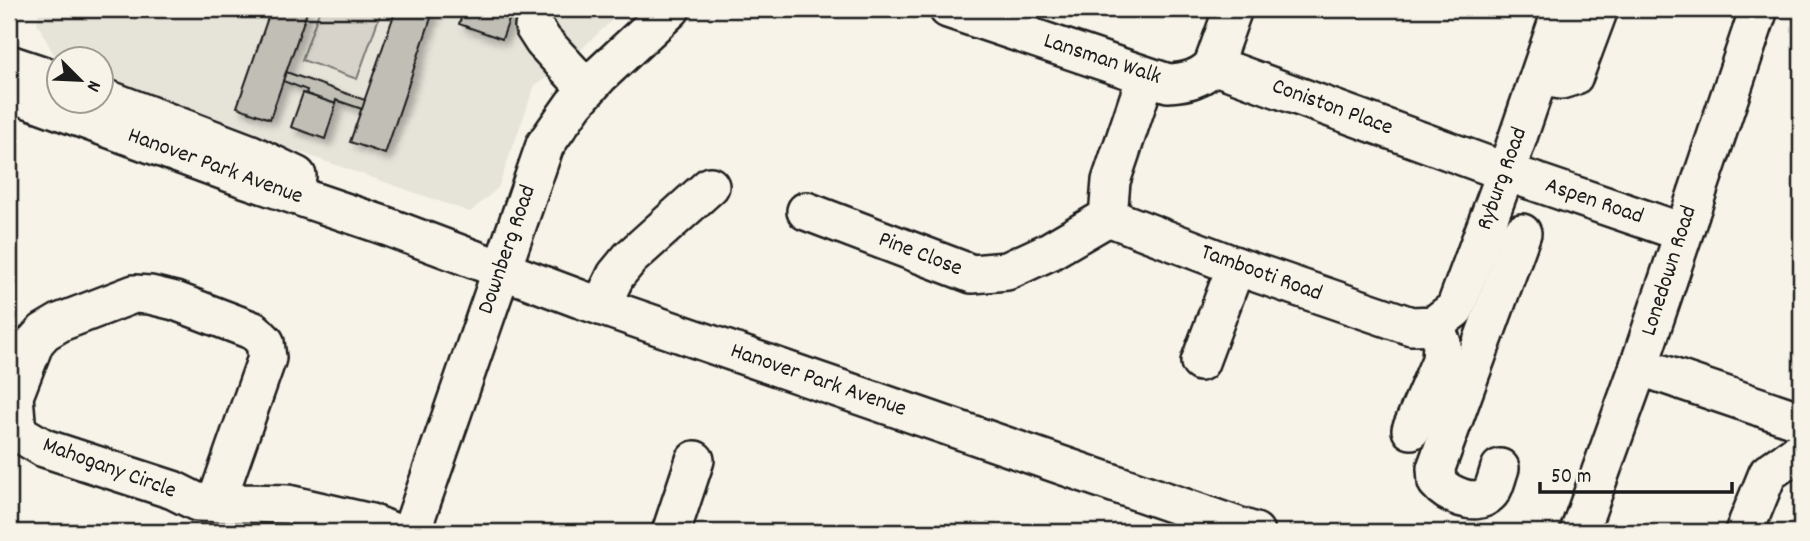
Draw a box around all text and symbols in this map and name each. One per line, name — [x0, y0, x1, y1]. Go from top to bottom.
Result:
street label: Lansman Walk — [1039, 25, 1165, 95]
north arrow — [46, 46, 116, 116]
street label: Coniston Place — [1267, 71, 1397, 145]
text: N — [78, 76, 107, 95]
street label: Hanover Park Avenue — [123, 120, 307, 214]
street label: Ryburg Road — [1469, 123, 1537, 235]
street label: Aspen Road — [1540, 170, 1648, 234]
street label: Downberg Road — [471, 181, 545, 319]
street label: Lonedown Road — [1633, 202, 1707, 340]
street label: Pine Close — [873, 224, 967, 286]
street label: Tambooti Road — [1196, 237, 1326, 311]
street label: Hanover Park Avenue — [725, 335, 911, 427]
street label: Mahogany Circle — [38, 430, 180, 508]
scale bar — [1540, 450, 1733, 494]
text: 50 m — [1551, 463, 1591, 493]

